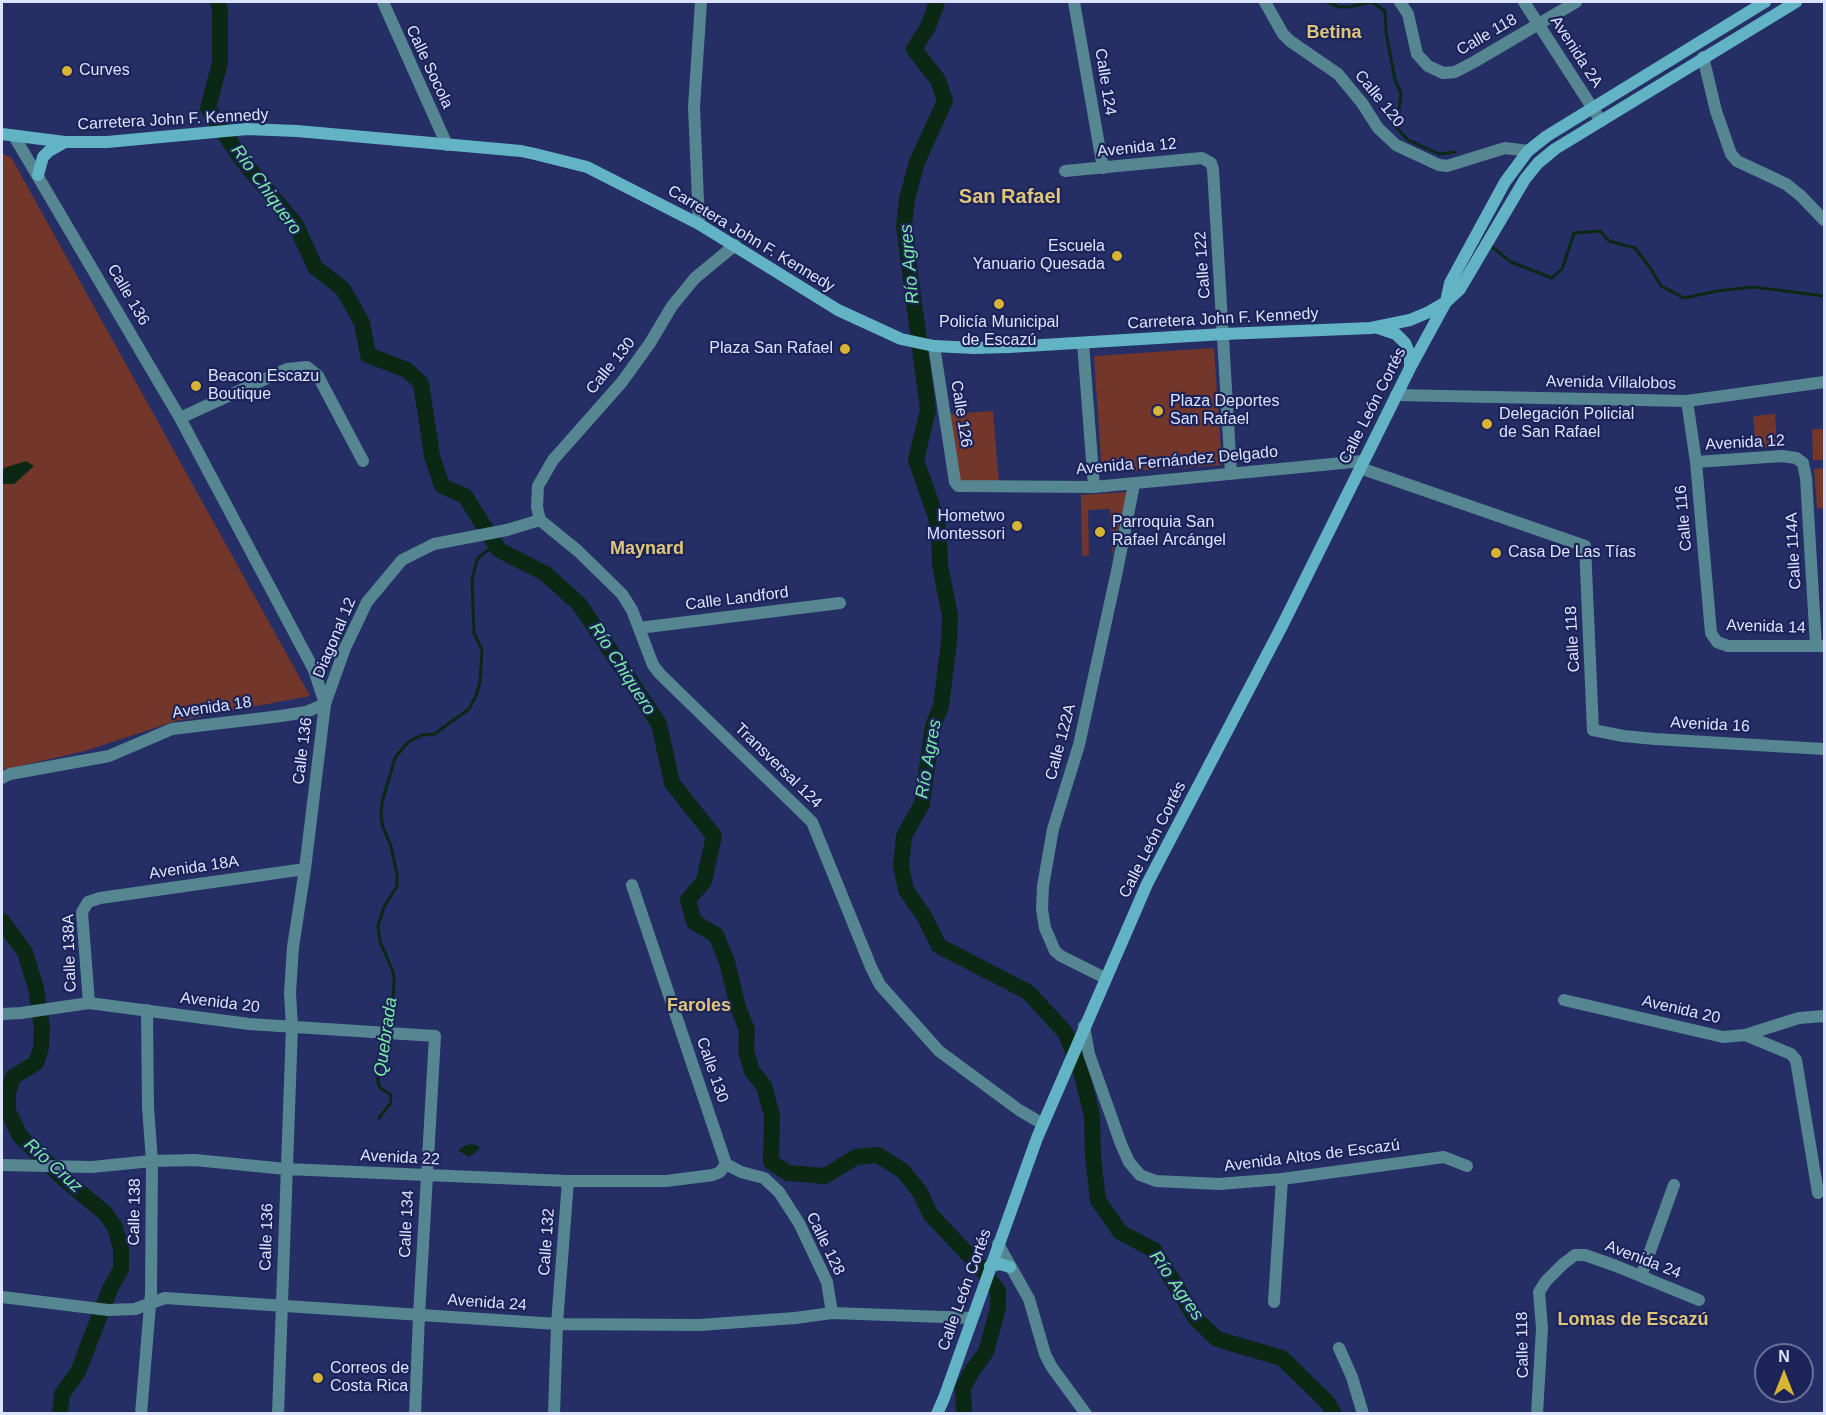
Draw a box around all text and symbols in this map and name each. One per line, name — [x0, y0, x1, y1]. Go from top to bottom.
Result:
street label: Calle 118 — [1453, 10, 1521, 60]
street label: Avenida 2A — [1546, 13, 1606, 91]
street label: Calle Socola — [401, 22, 457, 112]
district label: Betina — [1306, 22, 1362, 44]
street label: Calle 124 — [1090, 47, 1120, 117]
place label: Curves — [79, 61, 130, 81]
marker: Curves — [60, 64, 74, 78]
street label: Calle 120 — [1350, 67, 1408, 131]
street label: Carretera John F. Kennedy — [77, 105, 269, 135]
street label: Avenida 12 — [1096, 134, 1178, 162]
water label: Río Chiquero — [226, 141, 306, 239]
street label: Carretera John F. Kennedy — [664, 182, 838, 296]
district label: San Rafael — [959, 185, 1061, 209]
water label: Río Agres — [896, 223, 924, 305]
street label: Calle 122 — [1191, 231, 1215, 299]
place label: Escuela Yanuario Quesada — [973, 237, 1105, 275]
marker: Escuela Yanuario Quesada — [1110, 249, 1124, 263]
street label: Calle 136 — [103, 261, 153, 329]
marker: Policía Municipal de Escazú — [992, 297, 1006, 311]
street label: Carretera John F. Kennedy — [1127, 304, 1319, 334]
place label: Policía Municipal de Escazú — [939, 313, 1059, 351]
street label: Calle 130 — [582, 334, 640, 398]
place label: Plaza San Rafael — [709, 339, 833, 359]
marker: Plaza San Rafael — [838, 342, 852, 356]
street label: Calle León Cortés — [1335, 345, 1411, 467]
place label: Beacon Escazu Boutique — [208, 367, 319, 405]
street label: Avenida Villalobos — [1546, 372, 1676, 394]
marker: Beacon Escazu Boutique — [189, 379, 203, 393]
street label: Calle 126 — [946, 379, 976, 449]
place label: Plaza Deportes San Rafael — [1170, 392, 1279, 430]
marker: Plaza Deportes San Rafael — [1151, 404, 1165, 418]
place label: Delegación Policial de San Rafael — [1499, 405, 1634, 443]
marker: Delegación Policial de San Rafael — [1480, 417, 1494, 431]
street label: Avenida 12 — [1705, 431, 1785, 455]
street label: Avenida Fernández Delgado — [1075, 443, 1279, 479]
street label: Calle 116 — [1672, 484, 1696, 552]
place label: Hometwo Montessori — [927, 507, 1005, 545]
street label: Calle 114A — [1782, 512, 1806, 590]
place label: Parroquia San Rafael Arcángel — [1112, 513, 1226, 551]
marker: Hometwo Montessori — [1010, 519, 1024, 533]
marker: Parroquia San Rafael Arcángel — [1093, 525, 1107, 539]
district label: Maynard — [610, 538, 684, 560]
place label: Casa De Las Tías — [1508, 543, 1636, 563]
marker: Casa De Las Tías — [1489, 546, 1503, 560]
street label: Calle Landford — [684, 583, 790, 615]
street label: Diagonal 12 — [309, 595, 361, 681]
street label: Calle 118 — [1562, 605, 1584, 673]
street label: Avenida 14 — [1726, 616, 1806, 638]
water label: Río Chiquero — [584, 619, 660, 719]
street label: Avenida 18 — [171, 693, 253, 723]
street label: Calle 122A — [1042, 702, 1080, 782]
street label: Avenida 16 — [1670, 713, 1750, 737]
street label: Calle 136 — [289, 716, 317, 786]
water label: Río Agres — [911, 718, 947, 800]
street label: Transversal 124 — [730, 719, 826, 813]
street label: Calle León Cortés — [1115, 779, 1191, 901]
street label: Avenida 18A — [148, 852, 240, 884]
street label: Calle 138A — [59, 914, 81, 992]
street label: Avenida 20 — [179, 989, 261, 1017]
street label: Avenida 20 — [1640, 992, 1722, 1028]
district label: Faroles — [667, 995, 731, 1017]
water label: Quebrada — [370, 996, 402, 1078]
street label: Calle 130 — [692, 1035, 732, 1105]
water label: Río Cruz — [19, 1134, 87, 1198]
street label: Avenida Altos de Escazú — [1223, 1136, 1401, 1176]
street label: Avenida 22 — [360, 1146, 440, 1170]
street label: Calle 138 — [125, 1178, 145, 1246]
street label: Calle 134 — [396, 1190, 418, 1258]
street label: Calle 136 — [256, 1203, 278, 1271]
street label: Calle 132 — [535, 1208, 559, 1276]
street label: Calle 128 — [802, 1209, 848, 1279]
street label: Calle León Cortés — [934, 1227, 996, 1353]
street label: Avenida 24 — [1602, 1237, 1684, 1283]
water label: Río Agres — [1144, 1247, 1208, 1325]
street label: Avenida 24 — [447, 1291, 527, 1315]
district label: Lomas de Escazú — [1557, 1309, 1709, 1331]
street label: Calle 118 — [1513, 1312, 1533, 1378]
north arrow — [1754, 1343, 1814, 1403]
text: N — [1778, 1348, 1790, 1365]
place label: Correos de Costa Rica — [330, 1359, 409, 1397]
marker: Correos de Costa Rica — [311, 1371, 325, 1385]

